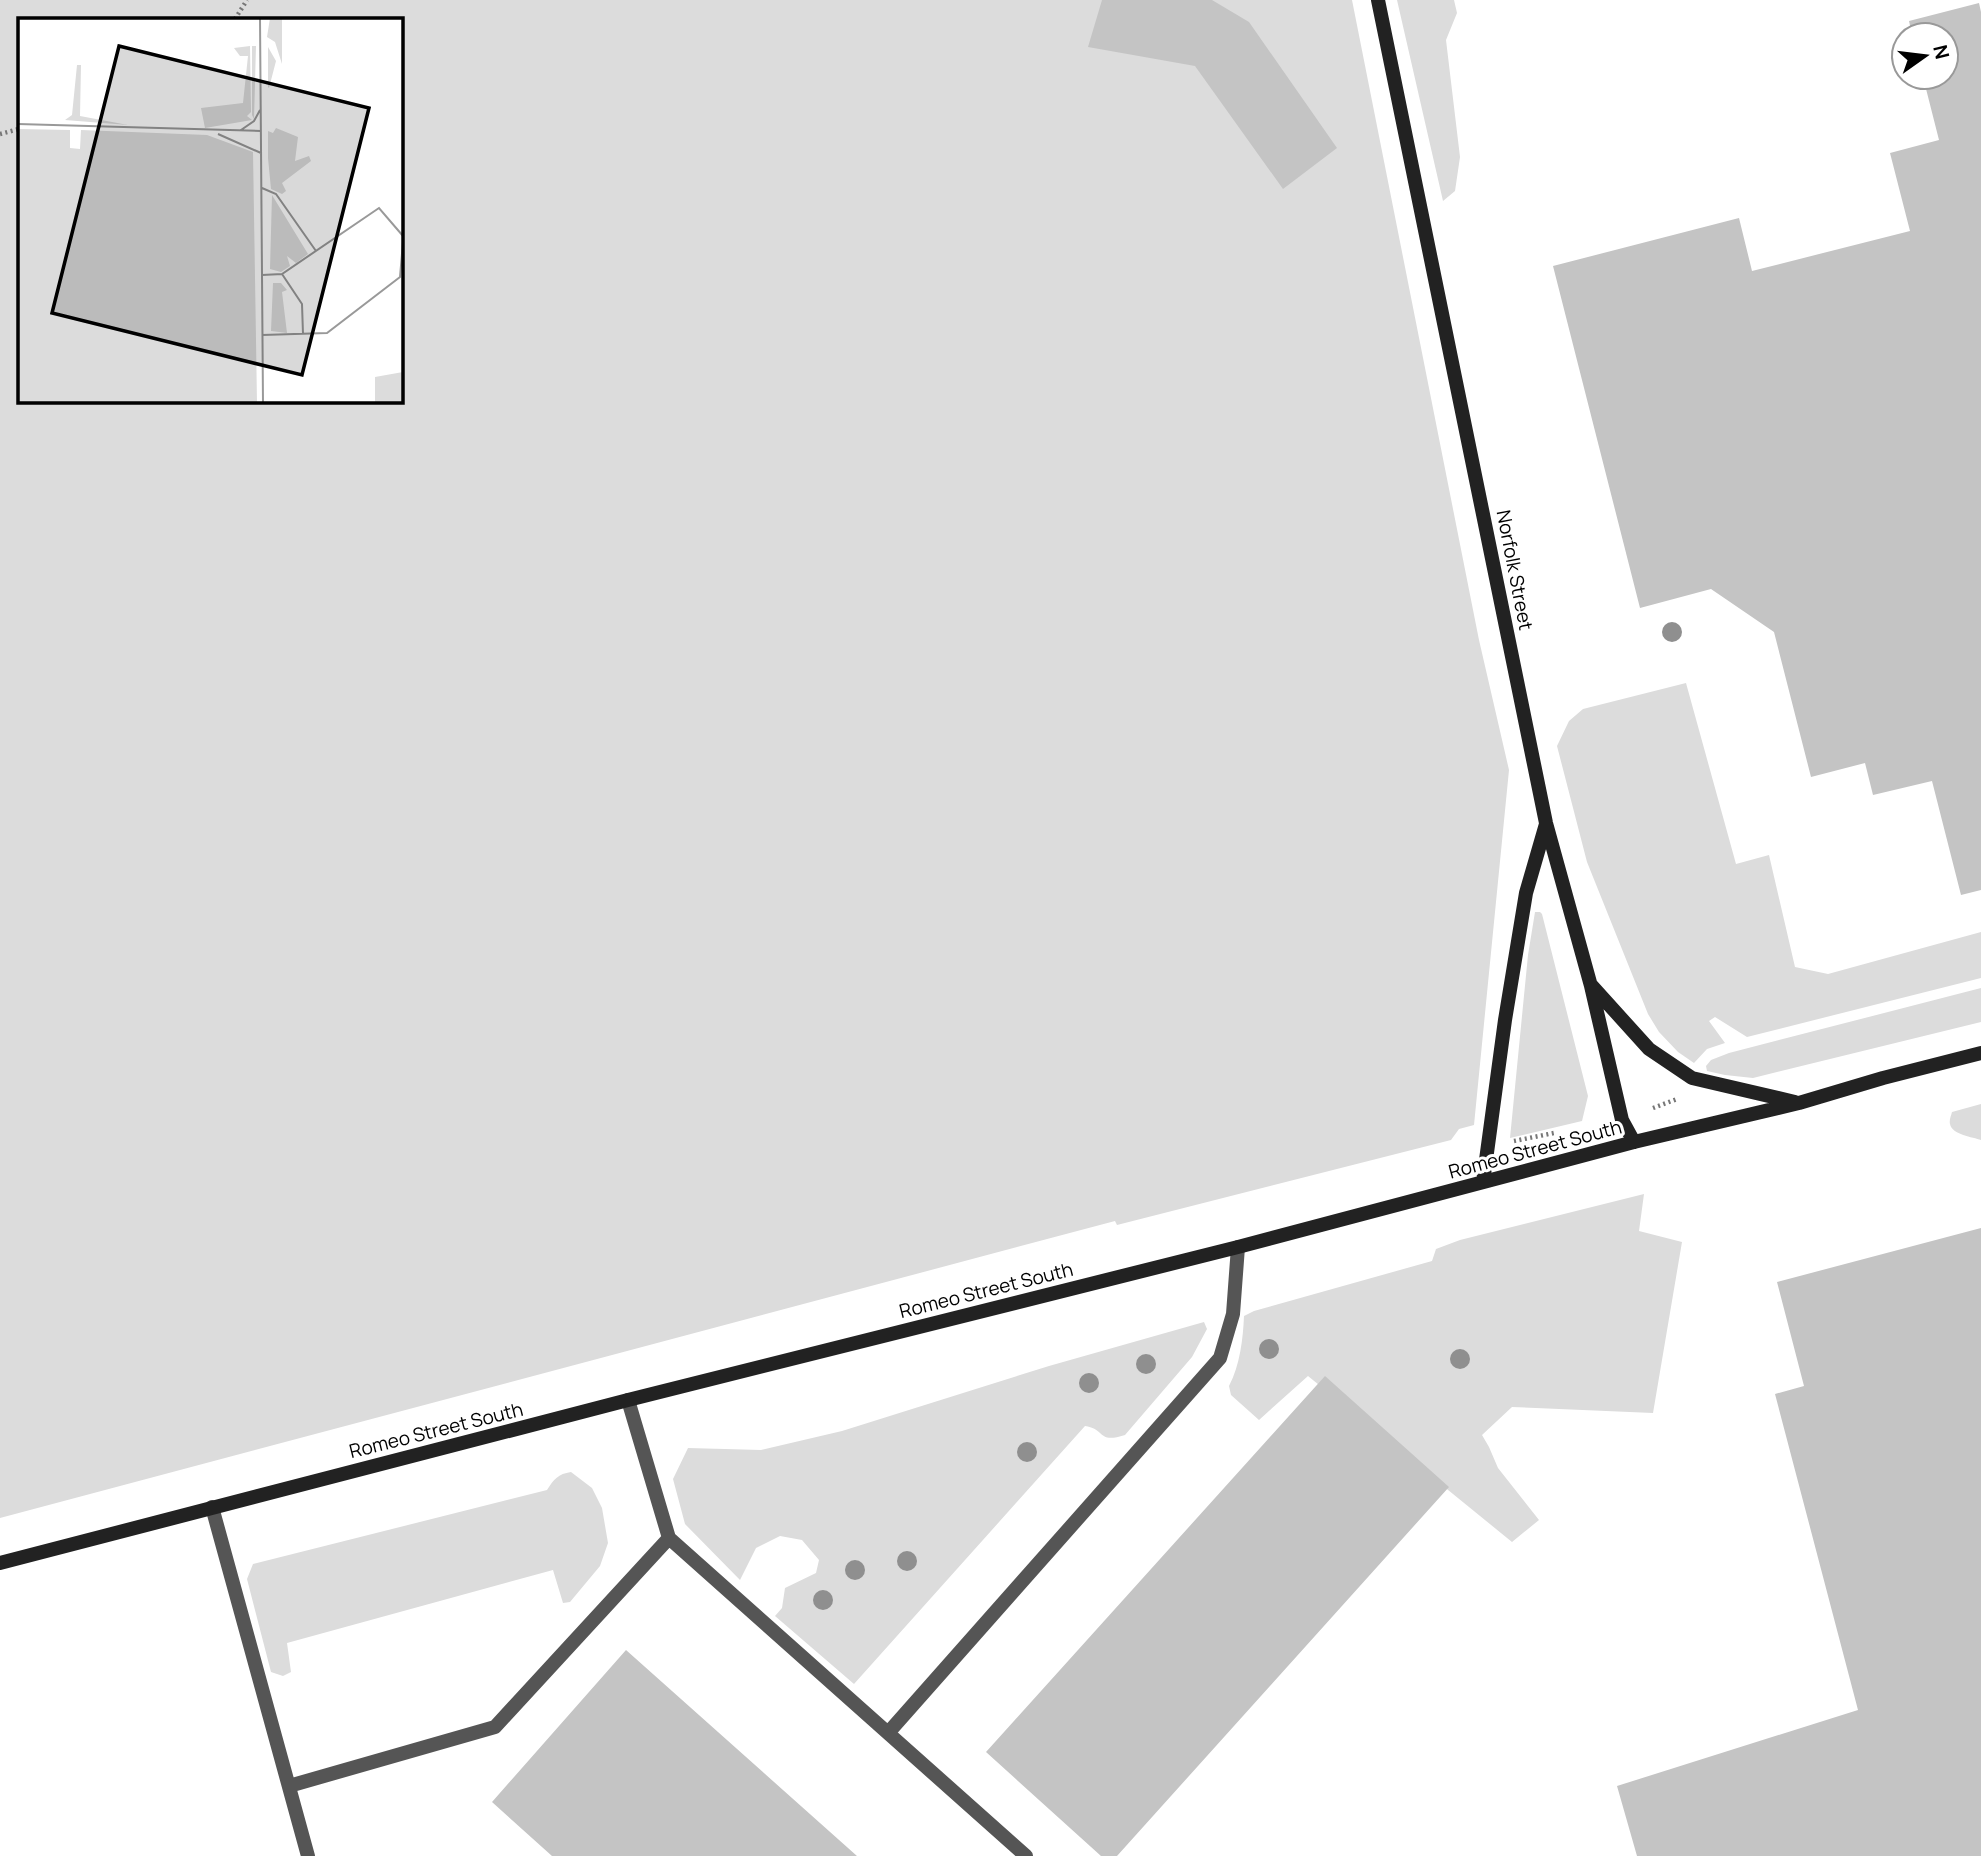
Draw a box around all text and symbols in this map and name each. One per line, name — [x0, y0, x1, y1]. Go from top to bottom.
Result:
inset map — [18, 18, 402, 402]
north arrow — [1890, 21, 1960, 91]
text: N — [1927, 42, 1956, 62]
street label: Norfolk Street — [1491, 508, 1539, 632]
street label: Romeo Street South — [1446, 1113, 1624, 1185]
street label: Romeo Street South — [896, 1256, 1076, 1324]
street label: Romeo Street South — [346, 1396, 526, 1464]

